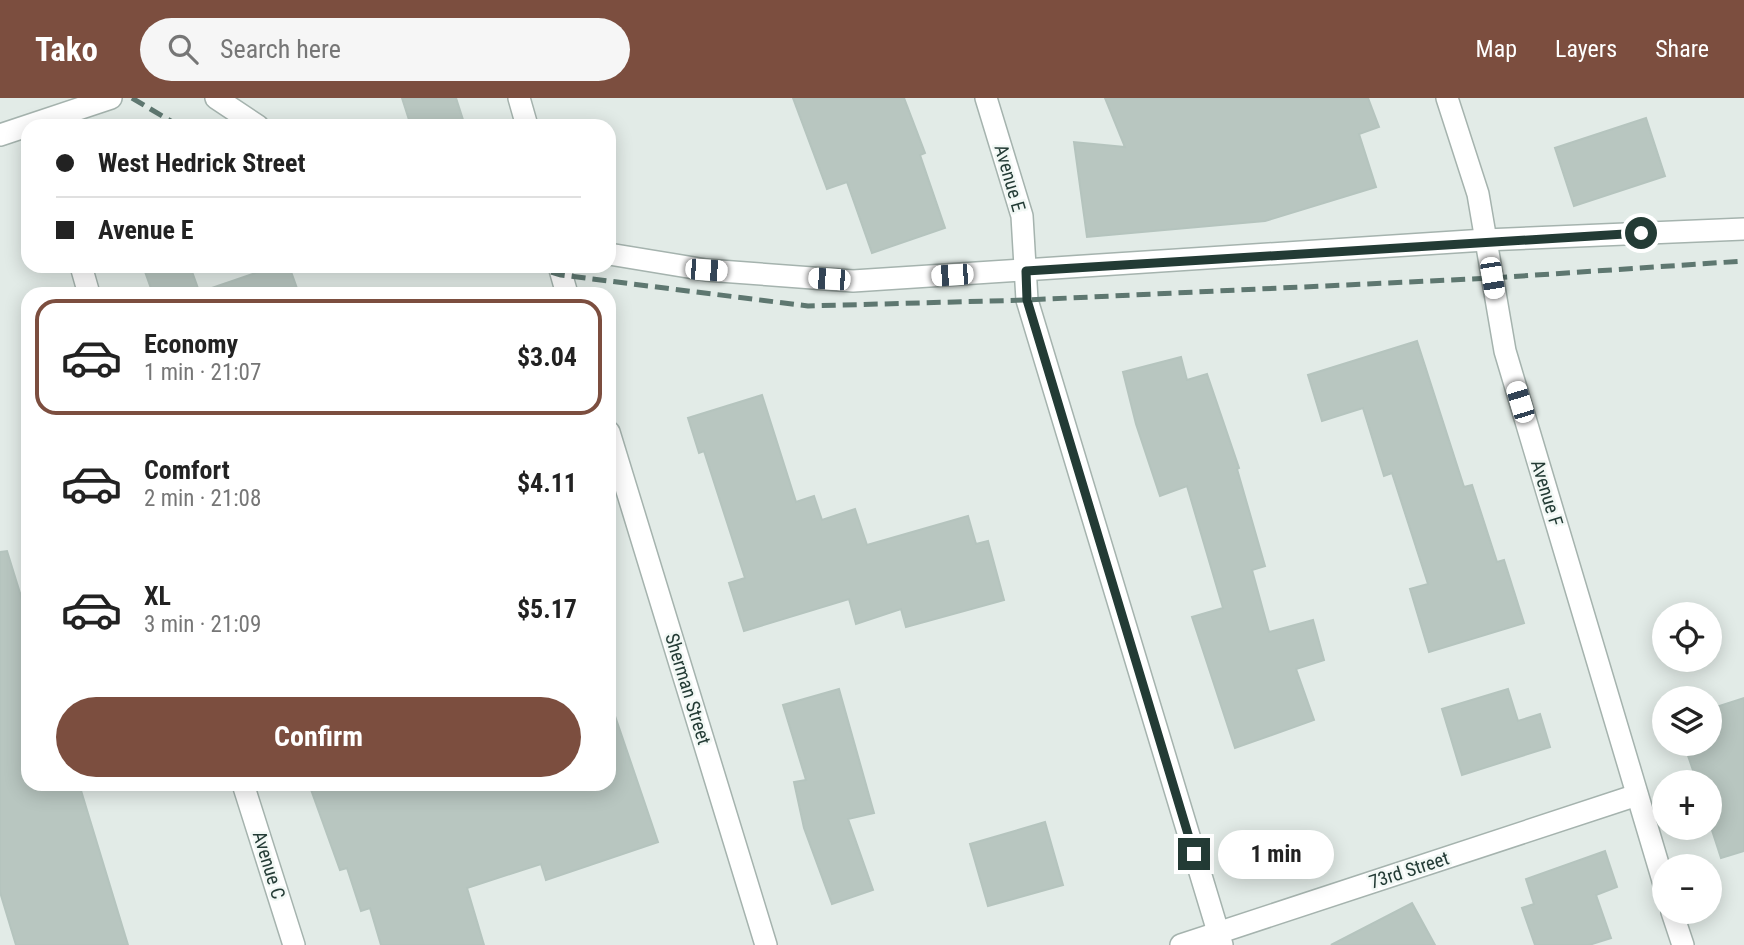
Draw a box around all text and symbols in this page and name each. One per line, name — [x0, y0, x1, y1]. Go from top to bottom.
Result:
search box — [140, 18, 630, 81]
text: Tako — [35, 30, 98, 69]
icon: search — [164, 30, 202, 68]
text: Search here — [220, 34, 341, 64]
text: Map — [1476, 35, 1517, 63]
text: Layers — [1555, 35, 1617, 63]
text: Share — [1655, 35, 1709, 63]
street label: Avenue E — [990, 142, 1030, 214]
text: West Hedrick Street — [98, 148, 305, 178]
text: Avenue E — [98, 215, 194, 245]
route start — [1625, 217, 1657, 249]
car — [1479, 256, 1506, 300]
car — [685, 258, 728, 282]
car — [931, 263, 974, 287]
car — [808, 267, 851, 291]
icon: car — [60, 326, 123, 389]
text: Economy — [144, 329, 238, 359]
text: $3.04 — [517, 342, 577, 372]
text: 1 min · 21:07 — [144, 359, 261, 386]
car — [1504, 379, 1537, 425]
icon: car — [60, 452, 123, 515]
text: Comfort — [144, 455, 230, 485]
street label: Avenue F — [1526, 457, 1568, 529]
text: $4.11 — [517, 468, 577, 498]
text: 2 min · 21:08 — [144, 485, 261, 512]
icon: car — [60, 578, 123, 641]
text: XL — [144, 581, 171, 611]
text: $5.17 — [517, 594, 577, 624]
map controls — [1652, 602, 1722, 924]
button: locate — [1652, 602, 1722, 672]
text: 3 min · 21:09 — [144, 611, 261, 638]
street label: Sherman Street — [660, 631, 716, 747]
button: layers — [1652, 686, 1722, 756]
button: Confirm — [56, 697, 581, 777]
button: + — [1652, 770, 1722, 840]
street label: Avenue C — [248, 828, 290, 902]
callout: 1 min — [1218, 830, 1334, 878]
route end — [1178, 838, 1210, 870]
text: 1 min — [1250, 841, 1302, 868]
street label: 73rd Street — [1366, 846, 1452, 894]
button: − — [1652, 854, 1722, 924]

